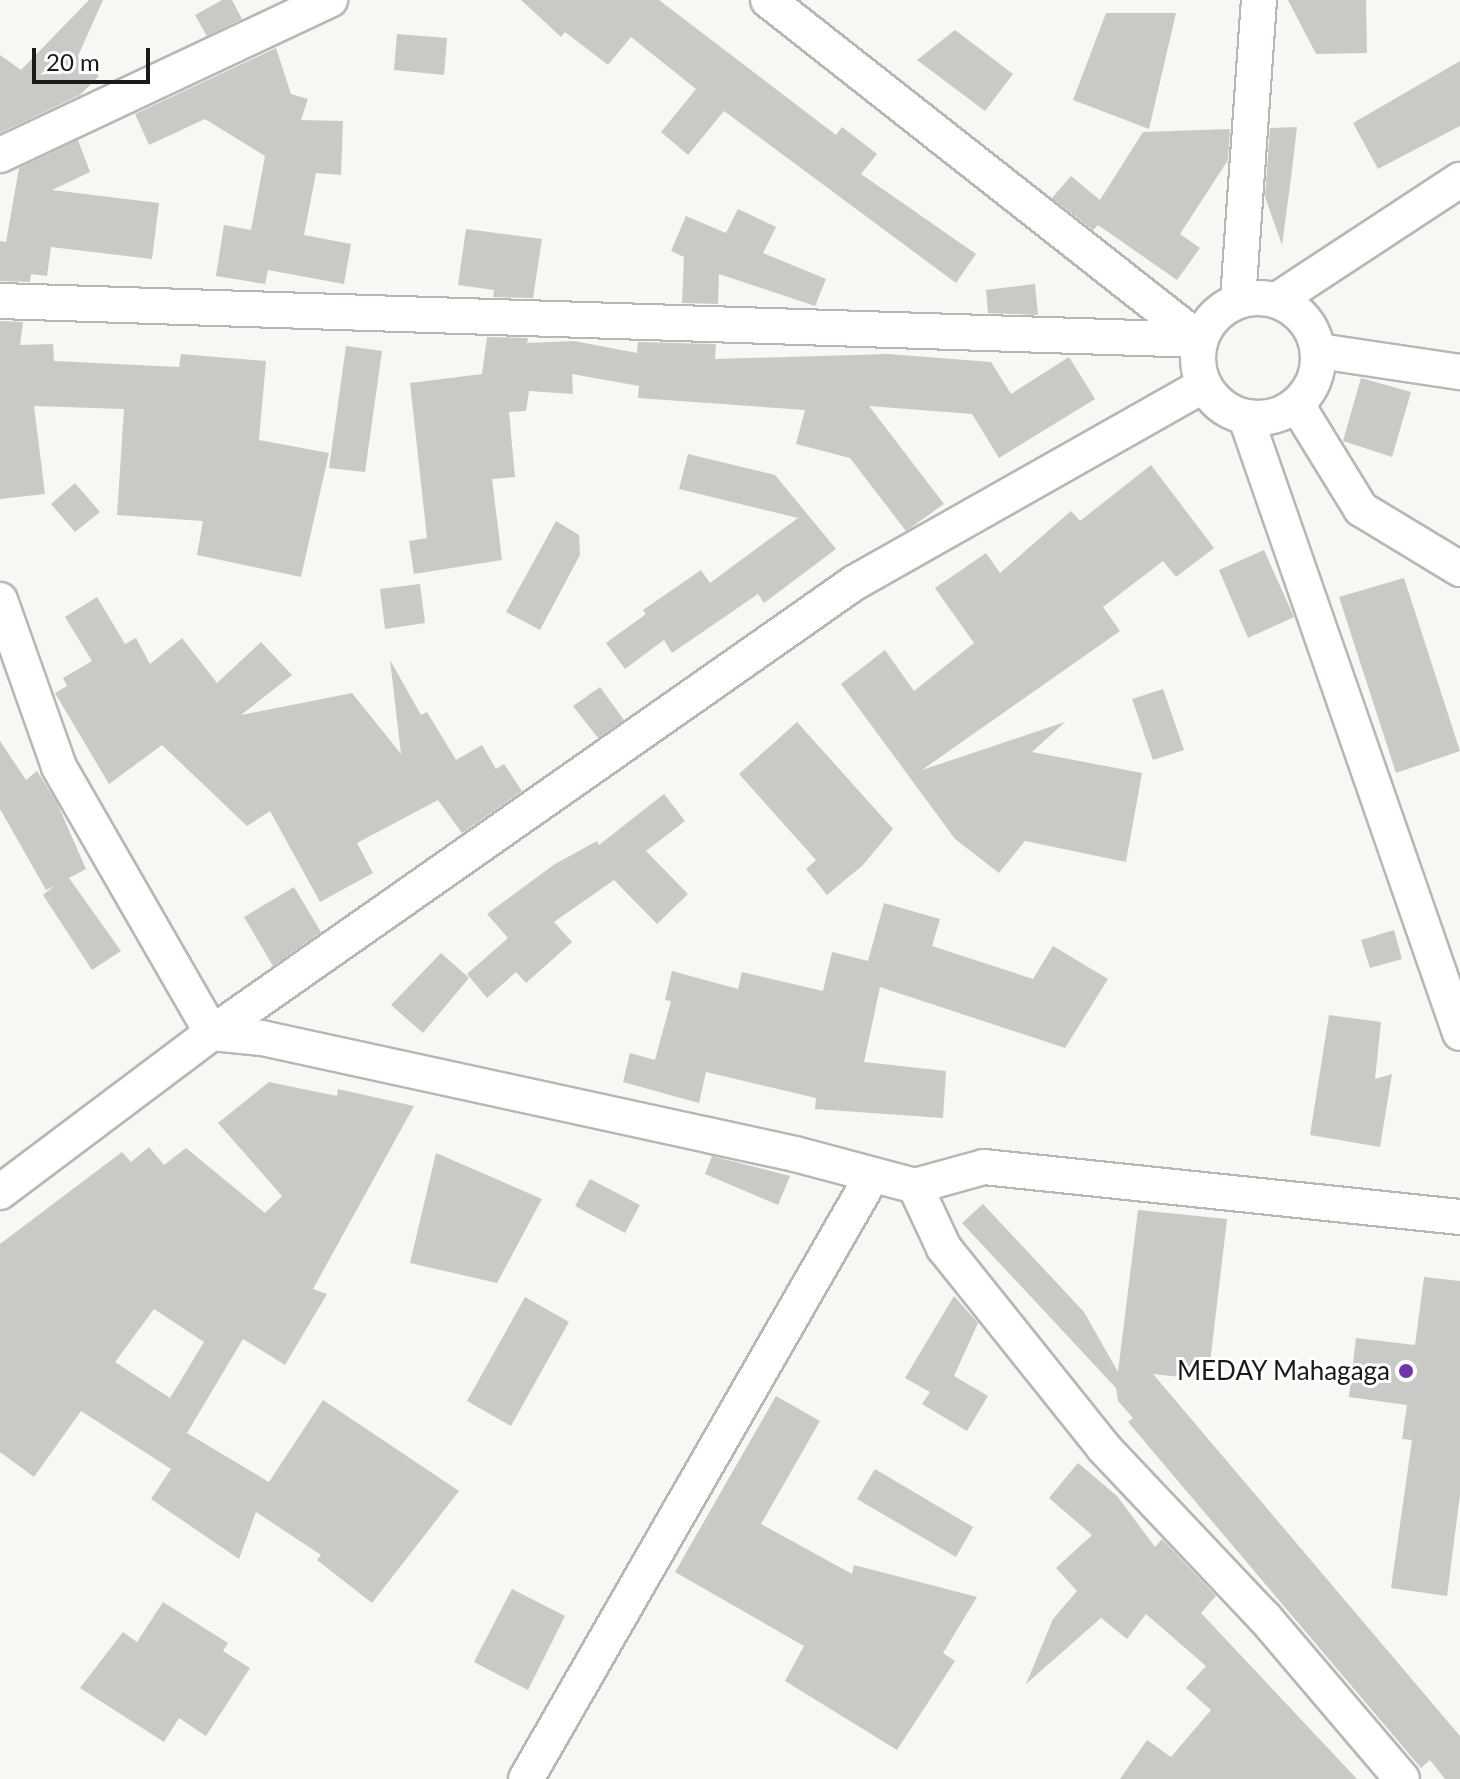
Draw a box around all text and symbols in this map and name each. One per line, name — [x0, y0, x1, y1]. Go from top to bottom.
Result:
scale bar — [36, 32, 154, 82]
text: 20 m — [46, 47, 100, 76]
place label: MEDAY Mahagaga — [1176, 1355, 1390, 1387]
marker: MEDAY Mahagaga — [1397, 1362, 1415, 1380]

